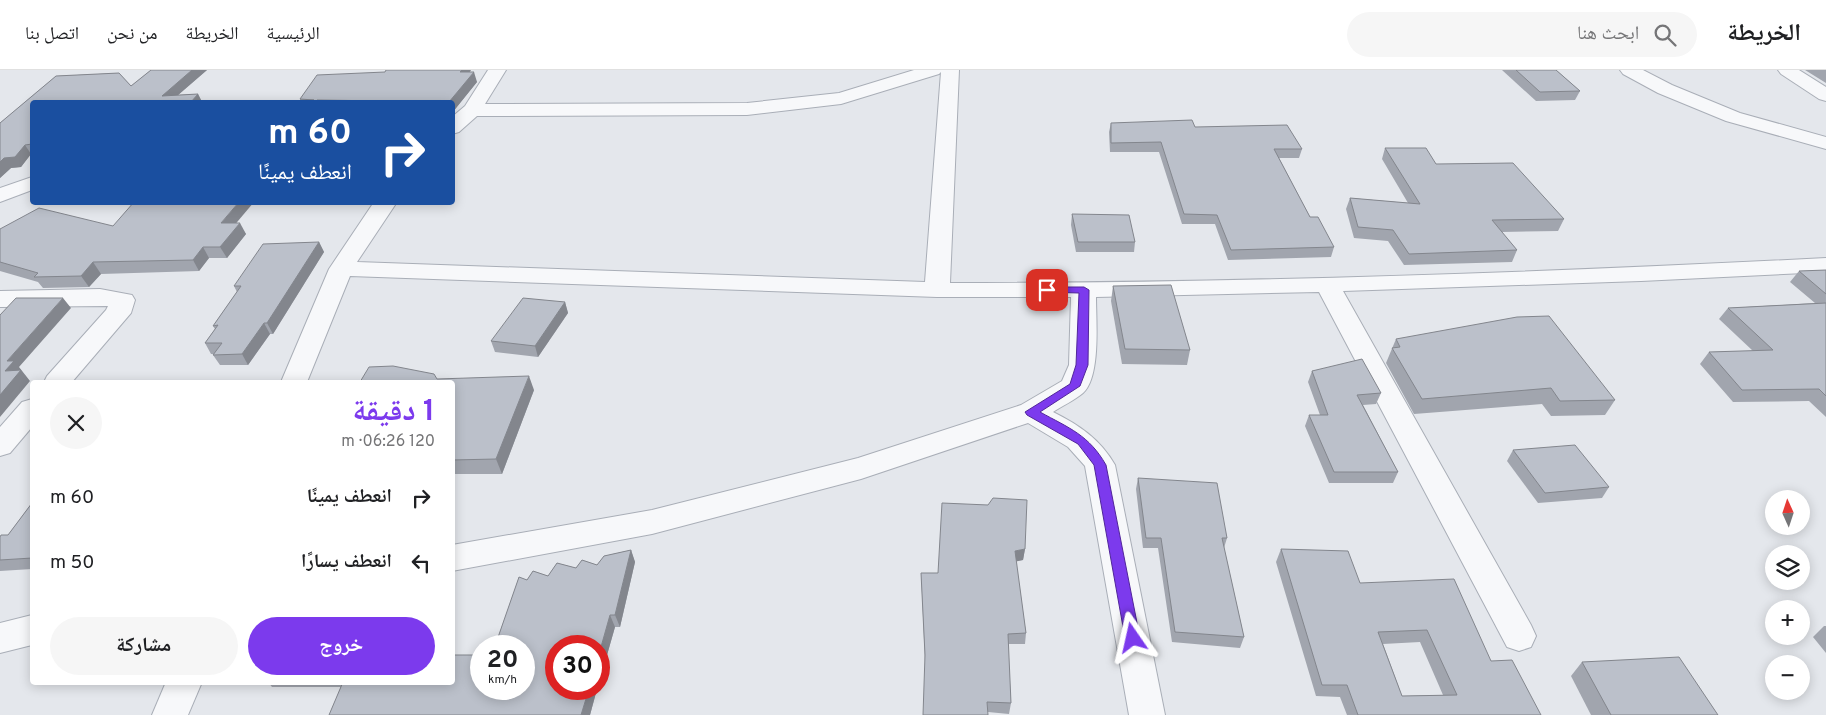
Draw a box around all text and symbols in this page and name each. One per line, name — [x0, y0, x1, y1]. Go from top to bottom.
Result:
search box — [1347, 12, 1697, 57]
text: الخريطة — [1727, 19, 1801, 49]
icon: search — [1651, 21, 1679, 49]
text: ابحث هنا — [1577, 22, 1639, 46]
text: اتصل بنا — [25, 23, 79, 46]
text: من نحن — [107, 23, 158, 46]
text: الخريطة — [186, 23, 239, 46]
text: الرئيسية — [267, 23, 320, 46]
text: 60 m — [268, 112, 352, 156]
icon: right — [370, 120, 435, 185]
text: انعطف يمينًا — [258, 160, 352, 187]
pin — [1026, 269, 1068, 311]
icon: arrive — [1033, 276, 1061, 304]
text: 1 دقيقة — [352, 394, 435, 431]
button: close — [50, 397, 102, 449]
text: 120 m · 06:26 — [341, 432, 435, 452]
icon: right — [407, 484, 435, 512]
text: انعطف يمينًا — [307, 485, 392, 509]
text: 60 m — [50, 486, 94, 510]
north arrow — [1765, 490, 1810, 535]
map controls — [1765, 490, 1810, 700]
button: layers — [1765, 545, 1810, 590]
icon: left — [407, 549, 435, 577]
text: انعطف يسارًا — [301, 550, 392, 574]
text: 50 m — [50, 551, 95, 575]
button: + — [1765, 600, 1810, 645]
position arrow — [1106, 611, 1158, 663]
button: مشاركة — [50, 617, 238, 675]
button: خروج — [248, 617, 435, 675]
speed limit sign: 30 — [545, 635, 610, 700]
text: 20 — [487, 645, 518, 677]
button: − — [1765, 655, 1810, 700]
text: km/h — [488, 672, 517, 688]

